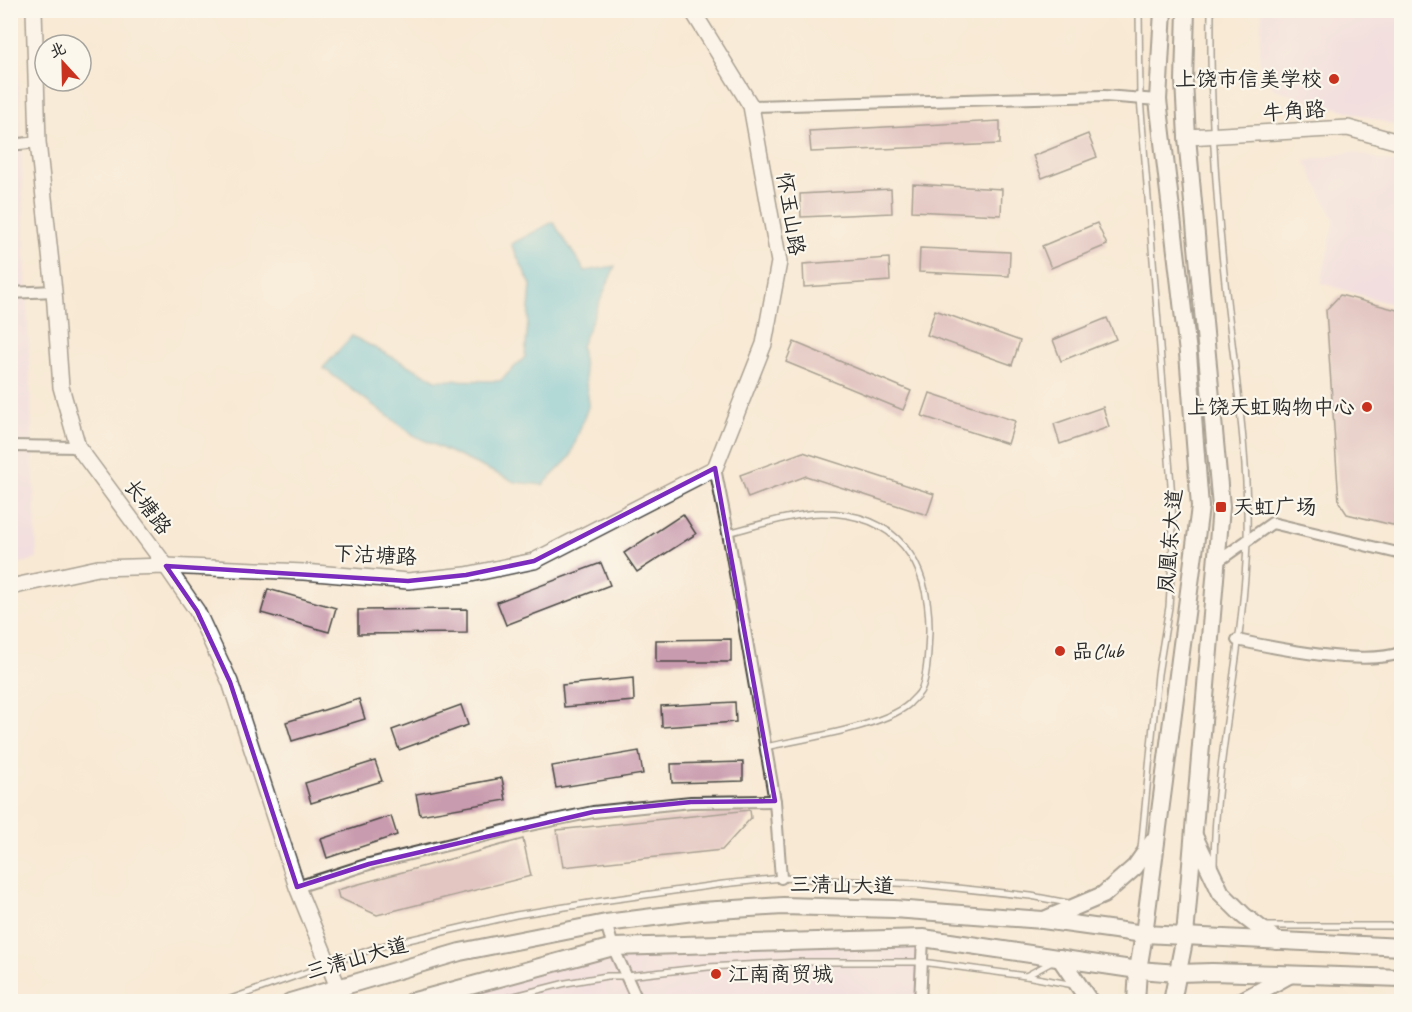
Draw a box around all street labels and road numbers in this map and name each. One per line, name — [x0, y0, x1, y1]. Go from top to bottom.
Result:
street label: 牛角路 — [1262, 96, 1326, 126]
street label: 怀玉山路 — [772, 170, 810, 258]
street label: 长塘路 — [119, 474, 177, 540]
street label: 凤凰东大道 — [1152, 488, 1188, 594]
street label: 下沽塘路 — [332, 540, 418, 570]
street label: 三清山大道 — [789, 871, 895, 899]
street label: 三清山大道 — [303, 931, 411, 985]

